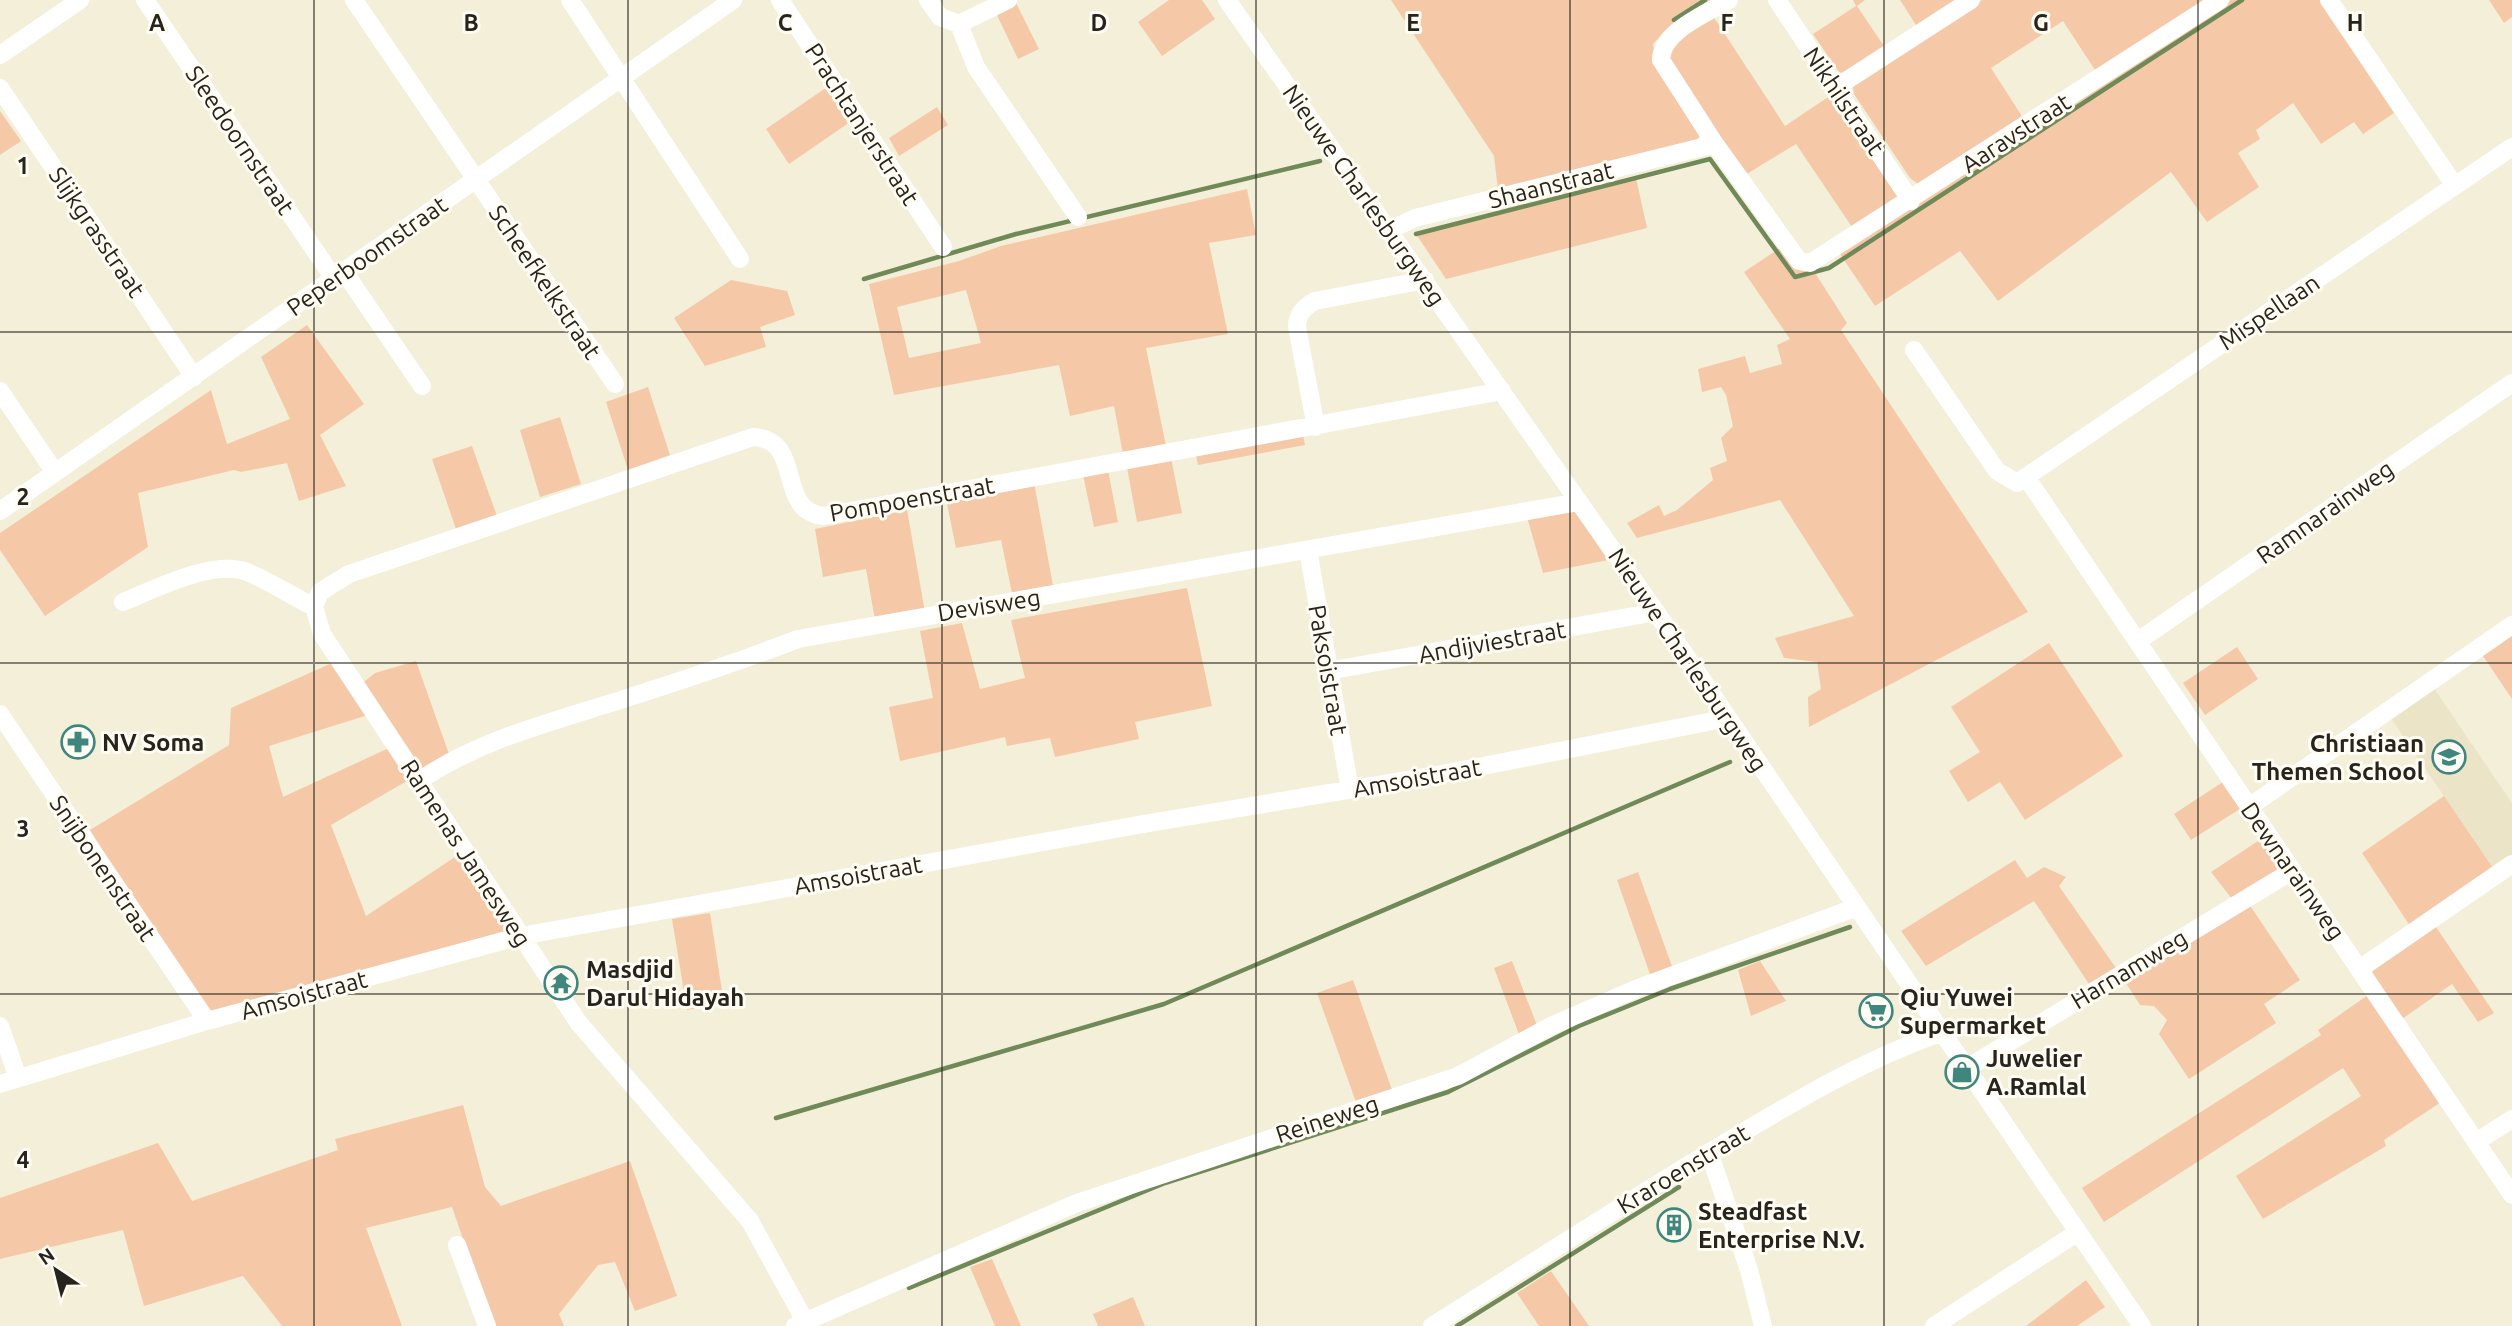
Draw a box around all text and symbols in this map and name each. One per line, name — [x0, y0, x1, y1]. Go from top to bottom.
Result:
text: A — [149, 10, 165, 35]
text: B — [463, 10, 479, 35]
text: C — [778, 10, 793, 35]
text: D — [1091, 10, 1107, 35]
text: E — [1406, 10, 1420, 35]
text: F — [1721, 10, 1734, 35]
text: G — [2033, 10, 2049, 35]
text: H — [2347, 10, 2363, 35]
street label: Prachtanjerstraat — [800, 38, 925, 210]
street label: Nikhilstraat — [1798, 42, 1890, 160]
street label: Sleedoornstraat — [180, 61, 300, 220]
street label: Nieuwe Charlesburgweg — [1277, 79, 1451, 311]
street label: Aaravstraat — [1957, 88, 2076, 178]
text: 1 — [17, 153, 29, 178]
street label: Shaanstraat — [1486, 156, 1617, 214]
street label: Slijkgrasstraat — [44, 162, 151, 303]
street label: Peperboomstraat — [282, 190, 453, 321]
street label: Scheefkelkstraat — [484, 200, 607, 364]
street label: Mispellaan — [2214, 269, 2324, 355]
street label: Ramnarainweg — [2251, 455, 2399, 569]
street label: Pompoenstraat — [827, 471, 997, 527]
text: 2 — [17, 484, 29, 509]
street label: Nieuwe Charlesburgweg — [1603, 543, 1773, 777]
street label: Devisweg — [936, 584, 1042, 626]
street label: Paksoistraat — [1303, 603, 1353, 738]
street label: Andijviestraat — [1416, 616, 1568, 668]
pharmacy icon: NV Soma — [59, 723, 97, 761]
place label: NV Soma — [102, 729, 204, 756]
place label: Christiaan Themen School — [2252, 730, 2424, 785]
school or university icon: Christiaan Themen School — [2430, 738, 2468, 776]
street label: Amsoistraat — [1351, 753, 1484, 803]
street label: Ramenas Jamesweg — [395, 755, 537, 951]
street label: Snijbonenstraat — [44, 790, 162, 946]
street label: Dewnarainweg — [2236, 797, 2350, 945]
text: 3 — [17, 816, 29, 841]
street label: Amsoistraat — [792, 850, 925, 900]
street label: Harnamweg — [2066, 924, 2192, 1014]
place label: Masdjid Darul Hidayah — [586, 956, 744, 1011]
temple icon: Masdjid Darul Hidayah — [542, 964, 580, 1002]
street label: Amsoistraat — [238, 965, 371, 1025]
place label: Qiu Yuwei Supermarket — [1900, 984, 2046, 1039]
supermarket icon: Qiu Yuwei Supermarket — [1857, 992, 1895, 1030]
place label: Juwelier A.Ramlal — [1986, 1045, 2086, 1100]
shop icon: Juwelier A.Ramlal — [1943, 1053, 1981, 1091]
street label: Reineweg — [1272, 1090, 1382, 1148]
street label: Kraroenstraat — [1612, 1119, 1754, 1219]
text: 4 — [17, 1147, 30, 1172]
place label: Steadfast Enterprise N.V. — [1698, 1198, 1865, 1253]
building icon: Steadfast Enterprise N.V. — [1655, 1206, 1693, 1244]
north arrow — [21, 1235, 91, 1305]
text: N — [34, 1243, 58, 1269]

